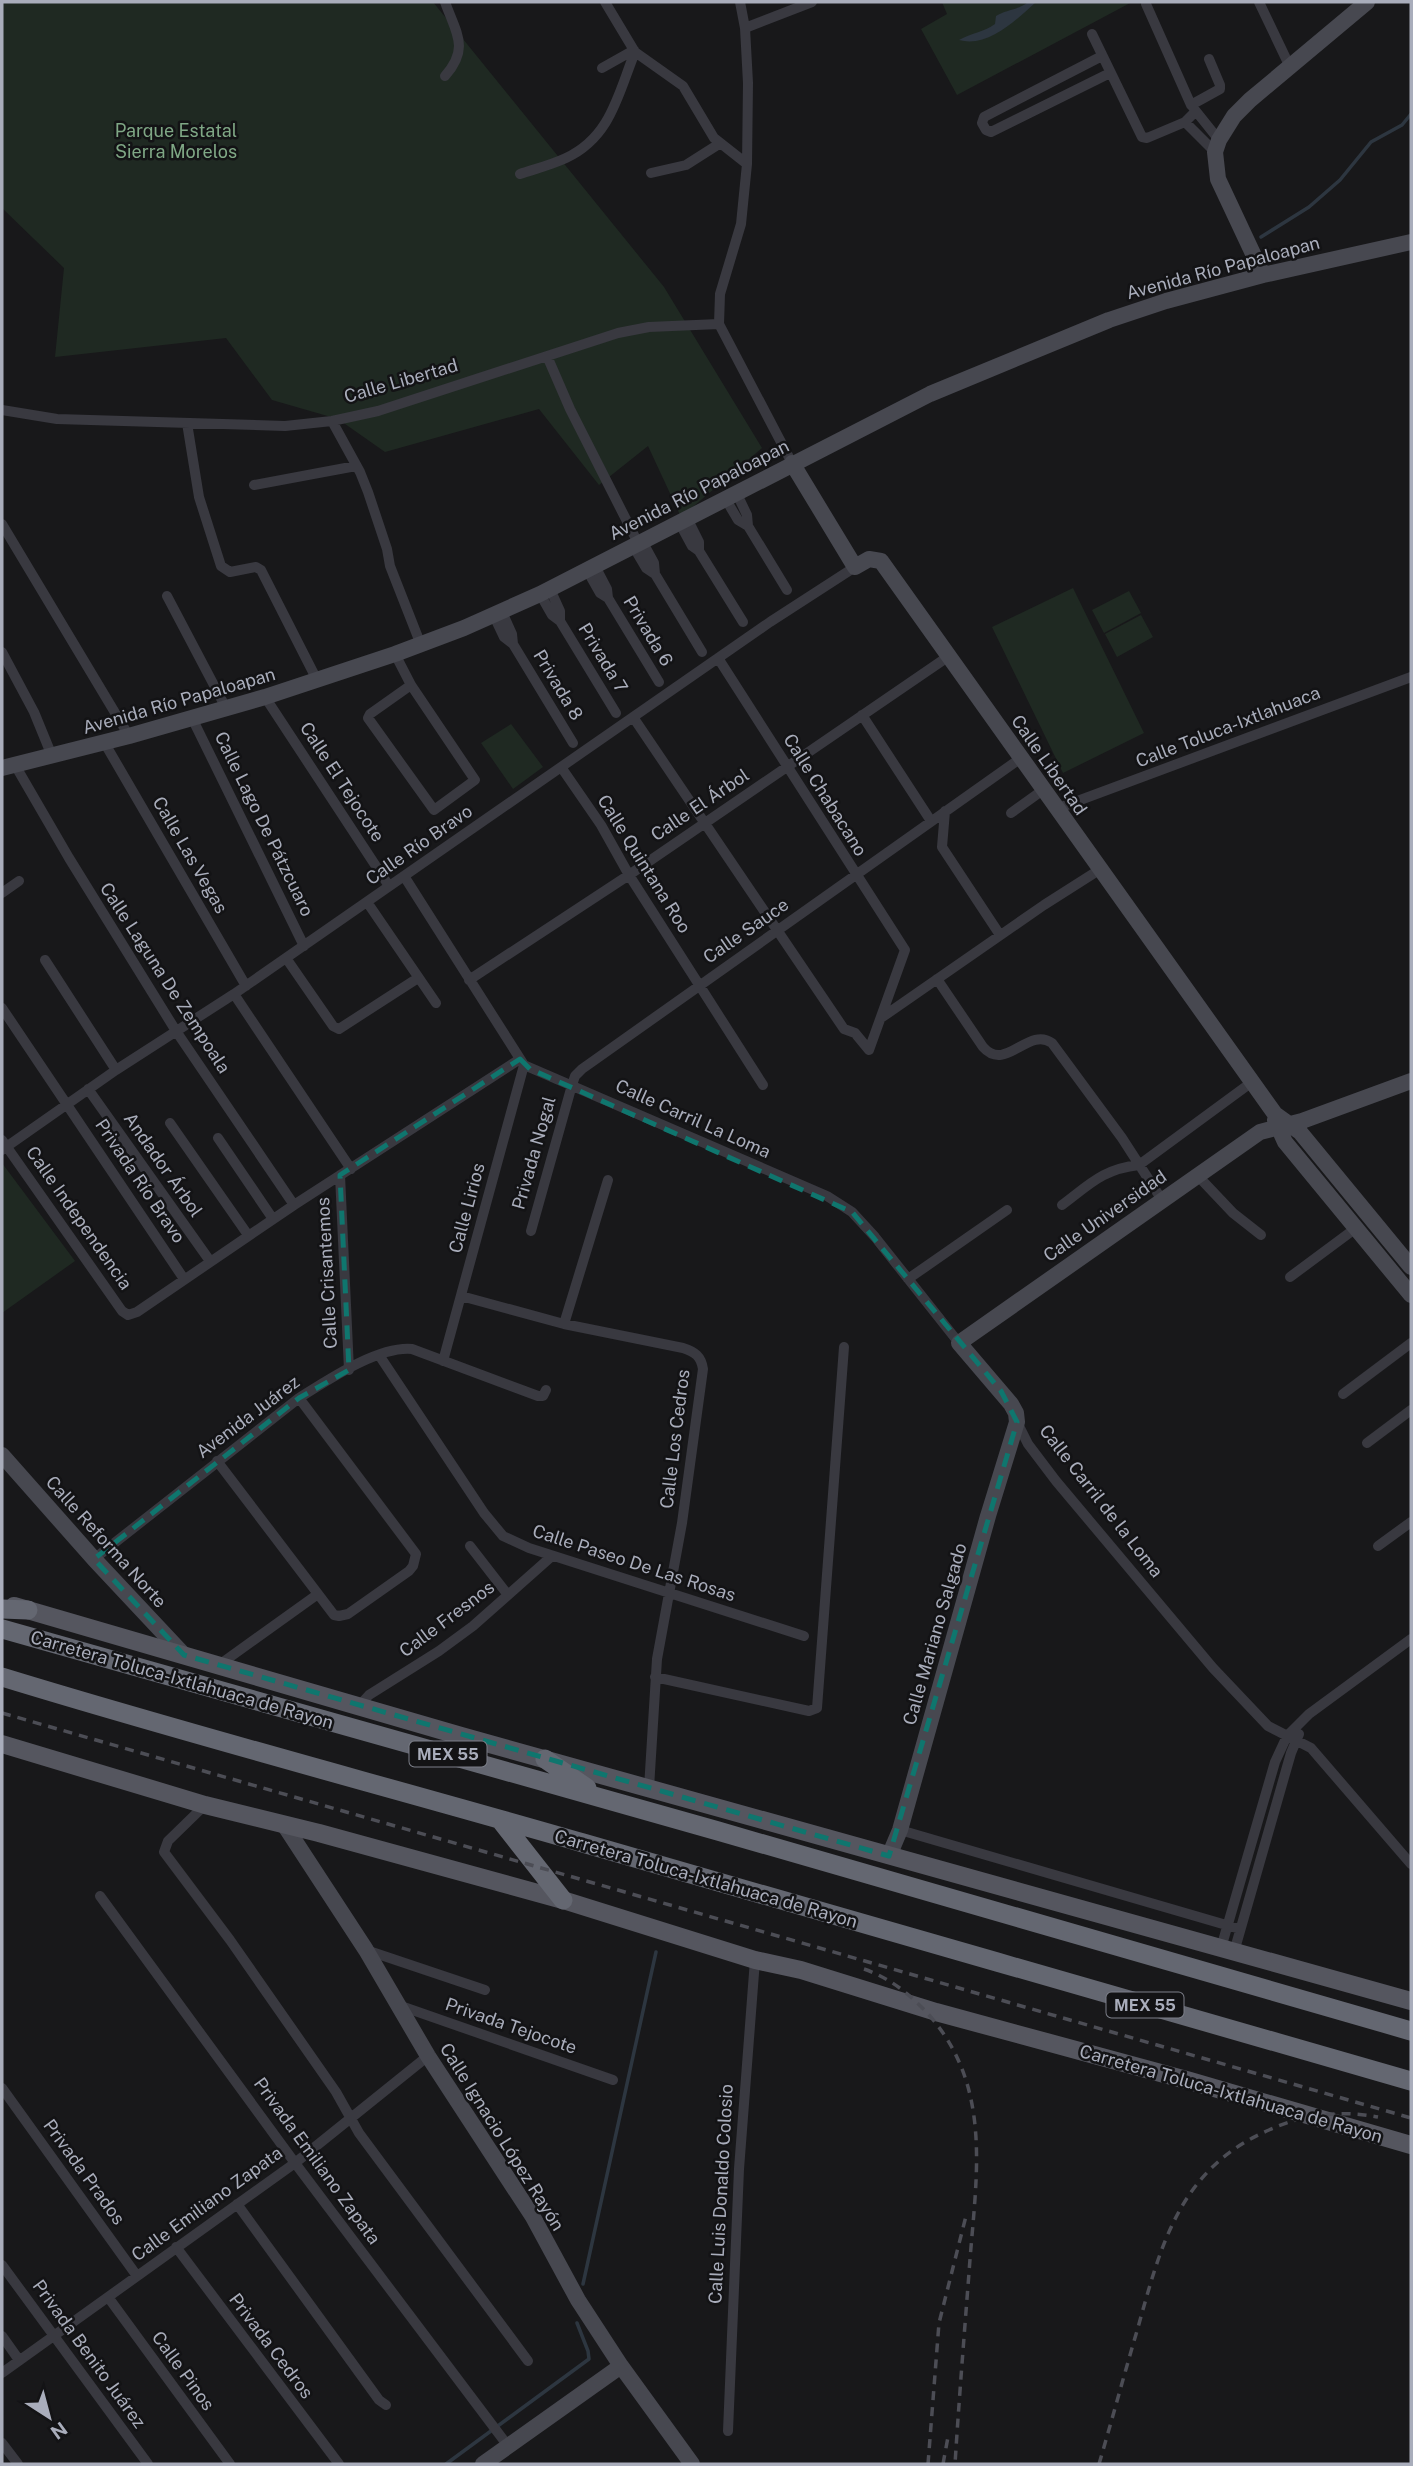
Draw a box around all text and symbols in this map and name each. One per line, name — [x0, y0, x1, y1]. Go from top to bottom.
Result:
park label: Parque Estatal Sierra Morelos — [115, 120, 237, 162]
street label: Avenida Río Papaloapan — [1124, 232, 1322, 303]
street label: Calle Libertad — [342, 354, 460, 407]
street label: Avenida Río Papaloapan — [605, 435, 792, 544]
street label: Privada 6 — [619, 592, 678, 670]
street label: Privada 7 — [574, 619, 632, 696]
street label: Privada 8 — [529, 646, 588, 724]
street label: Avenida Río Papaloapan — [80, 663, 278, 738]
street label: Calle Toluca-Ixtlahuaca — [1133, 682, 1323, 771]
street label: Calle Libertad — [1007, 711, 1092, 819]
street label: Calle El Tejocote — [296, 718, 389, 846]
street label: Calle Lago De Pátzcuaro — [211, 728, 318, 920]
street label: Calle Chabacano — [779, 730, 872, 860]
street label: Calle El Árbol — [646, 763, 753, 845]
street label: Calle Quintana Roo — [593, 791, 696, 937]
street label: Calle Las Vegas — [149, 793, 232, 917]
street label: Calle Río Bravo — [361, 800, 476, 889]
street label: Calle Laguna De Zempoala — [96, 878, 235, 1077]
street label: Calle Sauce — [699, 894, 792, 968]
street label: Calle Carril La Loma — [612, 1075, 774, 1162]
street label: Privada Nogal — [507, 1094, 560, 1212]
street label: Andador Árbol — [120, 1108, 208, 1221]
street label: Privada Río Bravo — [91, 1115, 190, 1247]
street label: Calle Independencia — [22, 1142, 137, 1293]
street label: Calle Lirios — [444, 1160, 489, 1255]
street label: Calle Universidad — [1039, 1165, 1170, 1266]
street label: Calle Crisantemos — [312, 1197, 341, 1349]
street label: Calle Los Cedros — [656, 1368, 693, 1510]
street label: Avenida Juárez — [192, 1371, 303, 1462]
street label: Calle Carril de la Loma — [1035, 1420, 1168, 1581]
street label: Calle Reforma Norte — [42, 1471, 171, 1612]
street label: Calle Paseo De Las Rosas — [530, 1520, 738, 1605]
street label: Calle Mariano Salgado — [898, 1540, 971, 1727]
street label: Calle Fresnos — [395, 1576, 498, 1661]
street label: Carretera Toluca-Ixtlahuaca de Rayon — [28, 1626, 336, 1733]
road number: MEX 55 — [410, 1742, 486, 1766]
street label: Carretera Toluca-Ixtlahuaca de Rayon — [552, 1825, 860, 1932]
street label: Privada Tejocote — [443, 1993, 580, 2058]
road number: MEX 55 — [1106, 1993, 1184, 2018]
street label: Calle Ignacio López Rayón — [436, 2039, 569, 2235]
street label: Carretera Toluca-Ixtlahuaca de Rayon — [1077, 2040, 1385, 2147]
street label: Privada Emiliano Zapata — [250, 2073, 385, 2248]
street label: Calle Luis Donaldo Colosio — [704, 2083, 737, 2305]
street label: Privada Prados — [39, 2115, 130, 2228]
street label: Calle Emiliano Zapata — [127, 2142, 286, 2265]
street label: Privada Benito Juárez — [29, 2275, 150, 2432]
street label: Privada Cedros — [225, 2289, 318, 2402]
street label: Calle Pinos — [148, 2327, 219, 2414]
north arrow — [14, 2382, 84, 2452]
text: N — [47, 2417, 71, 2444]

